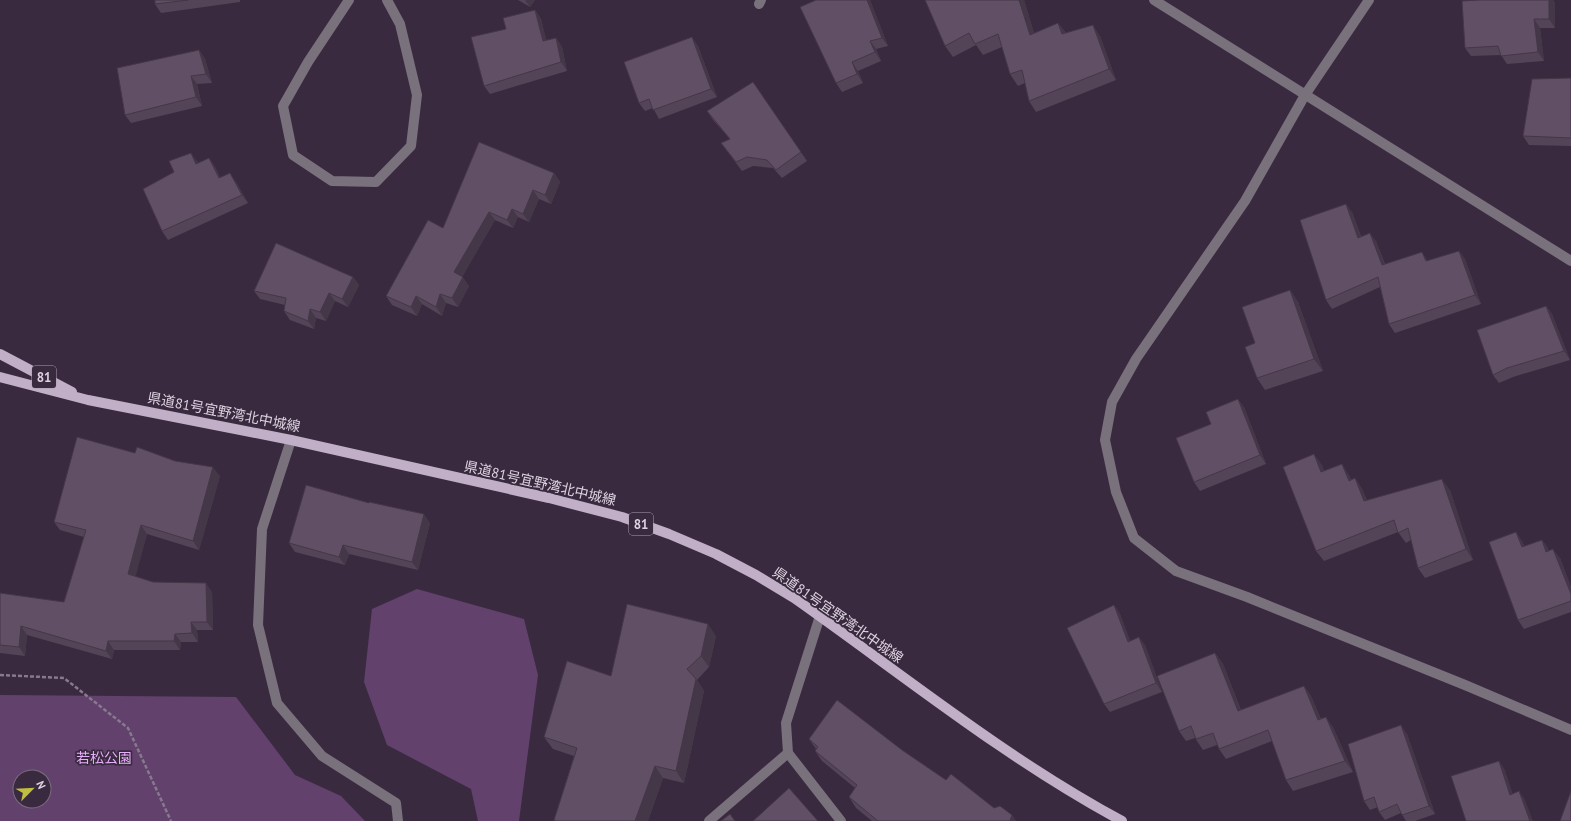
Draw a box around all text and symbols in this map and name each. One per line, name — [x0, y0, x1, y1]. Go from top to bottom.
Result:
road number: 81 — [32, 366, 56, 388]
street label: 県道81号宜野湾北中城線 — [146, 388, 302, 436]
street label: 県道81号宜野湾北中城線 — [462, 457, 618, 509]
road number: 81 — [629, 513, 653, 535]
street label: 県道81号宜野湾北中城線 — [769, 563, 907, 667]
park label: 若松公園 — [76, 749, 132, 767]
north arrow — [12, 769, 52, 809]
text: N — [33, 779, 49, 791]

